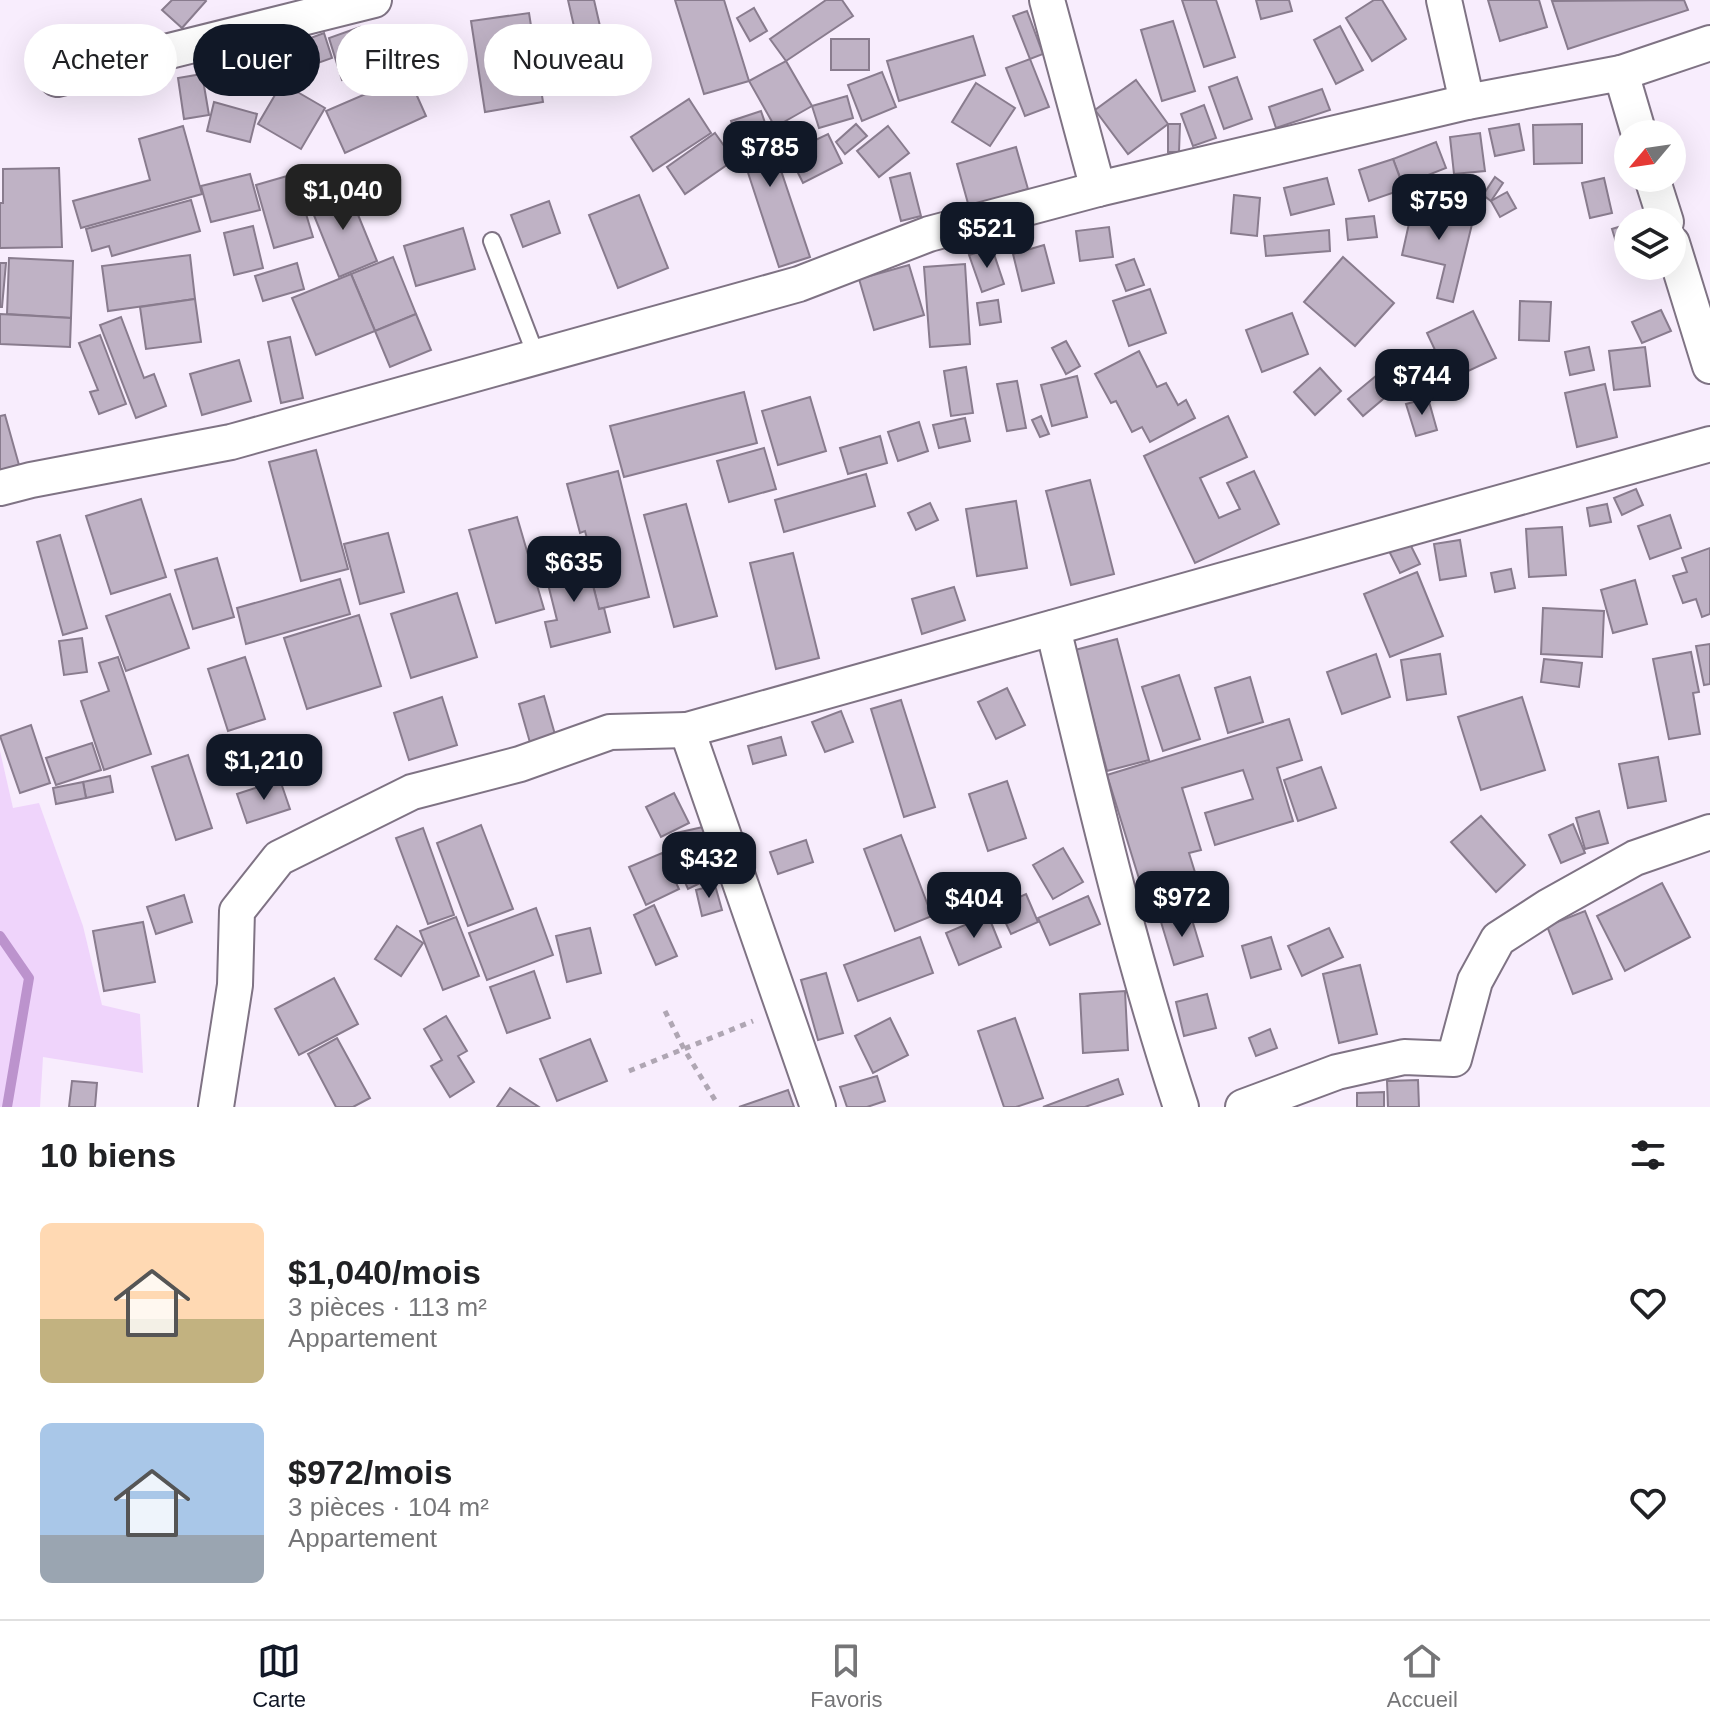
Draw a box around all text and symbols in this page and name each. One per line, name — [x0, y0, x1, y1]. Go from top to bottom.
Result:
chip: Acheter — [24, 24, 177, 96]
chip: Louer — [193, 24, 320, 96]
chip: Filtres — [336, 24, 468, 96]
chip: Nouveau — [484, 24, 652, 96]
north arrow — [1614, 120, 1686, 192]
map controls — [1614, 120, 1686, 280]
pin: $785 — [723, 121, 817, 189]
text: $785 — [741, 132, 799, 162]
pin: $1,040 — [278, 164, 408, 232]
pin: $759 — [1392, 174, 1486, 242]
text: $1,040 — [303, 175, 383, 205]
text: $759 — [1410, 185, 1468, 215]
pin: $521 — [940, 202, 1034, 270]
button: layers — [1614, 208, 1686, 280]
text: $521 — [958, 213, 1016, 243]
pin: $744 — [1375, 349, 1469, 417]
text: $744 — [1393, 360, 1451, 390]
pin: $635 — [527, 536, 621, 604]
text: $635 — [545, 547, 603, 577]
pin: $1,210 — [199, 734, 329, 802]
text: $1,210 — [224, 745, 304, 775]
pin: $432 — [662, 832, 756, 900]
text: $432 — [680, 843, 738, 873]
pin: $972 — [1135, 871, 1229, 939]
pin: $404 — [927, 872, 1021, 940]
text: $972 — [1153, 882, 1211, 912]
text: $404 — [945, 883, 1003, 913]
icon: filters — [1626, 1133, 1670, 1177]
text: 10 biens — [40, 1136, 176, 1174]
text: $1,040/mois — [288, 1253, 481, 1291]
icon: home — [104, 1255, 200, 1351]
icon: heart — [1626, 1281, 1670, 1325]
text: 3 pièces · 113 m² — [288, 1292, 487, 1322]
text: Appartement — [288, 1323, 437, 1353]
text: $972/mois — [288, 1453, 452, 1491]
icon: home — [104, 1455, 200, 1551]
icon: heart — [1626, 1481, 1670, 1525]
text: 3 pièces · 104 m² — [288, 1492, 489, 1522]
text: Appartement — [288, 1523, 437, 1553]
tab: Carte — [252, 1639, 306, 1713]
tab: Favoris — [810, 1639, 882, 1713]
tab: Accueil — [1387, 1639, 1458, 1713]

